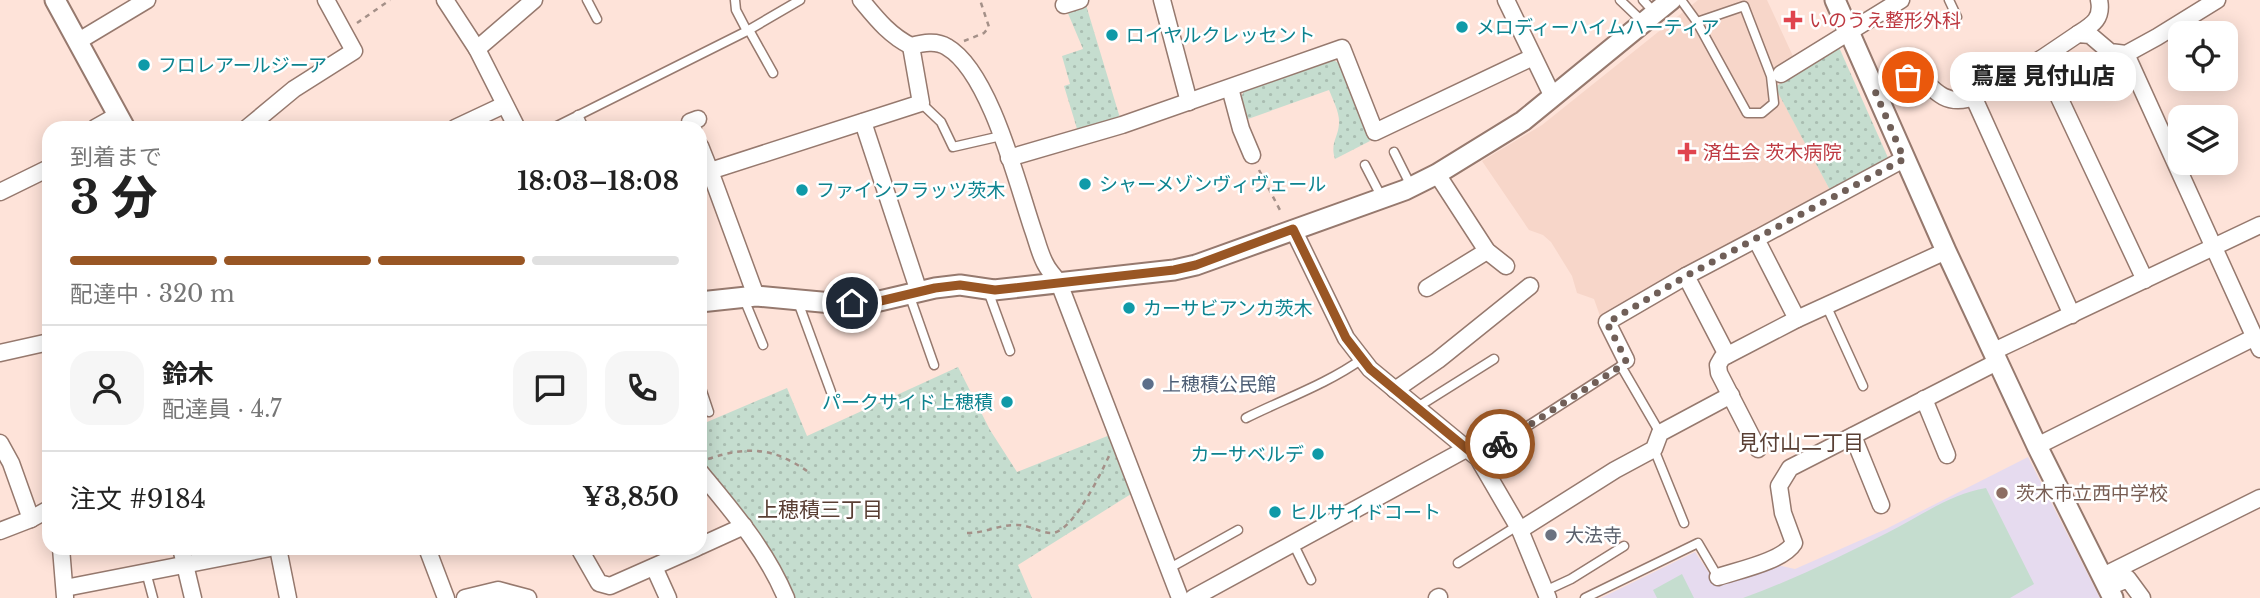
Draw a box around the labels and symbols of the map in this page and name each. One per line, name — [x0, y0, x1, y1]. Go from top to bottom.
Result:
place label: いのうえ整形外科 — [1809, 9, 1961, 32]
marker: いのうえ整形外科 — [1783, 10, 1803, 30]
place label: メロディーハイムハーティア — [1476, 16, 1719, 39]
marker: メロディーハイムハーティア — [1454, 19, 1470, 35]
place label: ロイヤルクレッセント — [1126, 24, 1315, 47]
marker: ロイヤルクレッセント — [1104, 27, 1120, 43]
pin — [1878, 47, 1938, 107]
callout: 蔦屋 見付山店 — [1950, 52, 2136, 102]
place label: フロレアールジーア — [158, 54, 327, 77]
marker: フロレアールジーア — [136, 57, 152, 73]
place label: 済生会 茨木病院 — [1703, 141, 1841, 164]
marker: 済生会 茨木病院 — [1677, 142, 1697, 162]
place label: シャーメゾンヴィヴェール — [1099, 173, 1326, 196]
marker: シャーメゾンヴィヴェール — [1077, 176, 1093, 192]
place label: ファインフラッツ茨木 — [816, 179, 1005, 202]
marker: ファインフラッツ茨木 — [794, 182, 810, 198]
pin — [822, 273, 882, 333]
place label: カーサビアンカ茨木 — [1143, 297, 1313, 320]
marker: カーサビアンカ茨木 — [1121, 300, 1137, 316]
place label: 上穂積公民館 — [1162, 373, 1276, 396]
marker: 上穂積公民館 — [1140, 376, 1156, 392]
place label: パークサイド上穂積 — [822, 391, 993, 414]
marker: パークサイド上穂積 — [999, 394, 1015, 410]
courier — [1465, 409, 1535, 479]
district label: 見付山二丁目 — [1738, 430, 1864, 456]
place label: カーサベルデ — [1190, 443, 1304, 466]
marker: カーサベルデ — [1310, 446, 1326, 462]
place label: 茨木市立西中学校 — [2016, 482, 2168, 505]
marker: 茨木市立西中学校 — [1994, 485, 2010, 501]
district label: 上穂積三丁目 — [757, 497, 883, 523]
place label: ヒルサイドコート — [1289, 501, 1441, 524]
marker: ヒルサイドコート — [1267, 504, 1283, 520]
place label: 大法寺 — [1565, 524, 1622, 547]
marker: 大法寺 — [1543, 527, 1559, 543]

